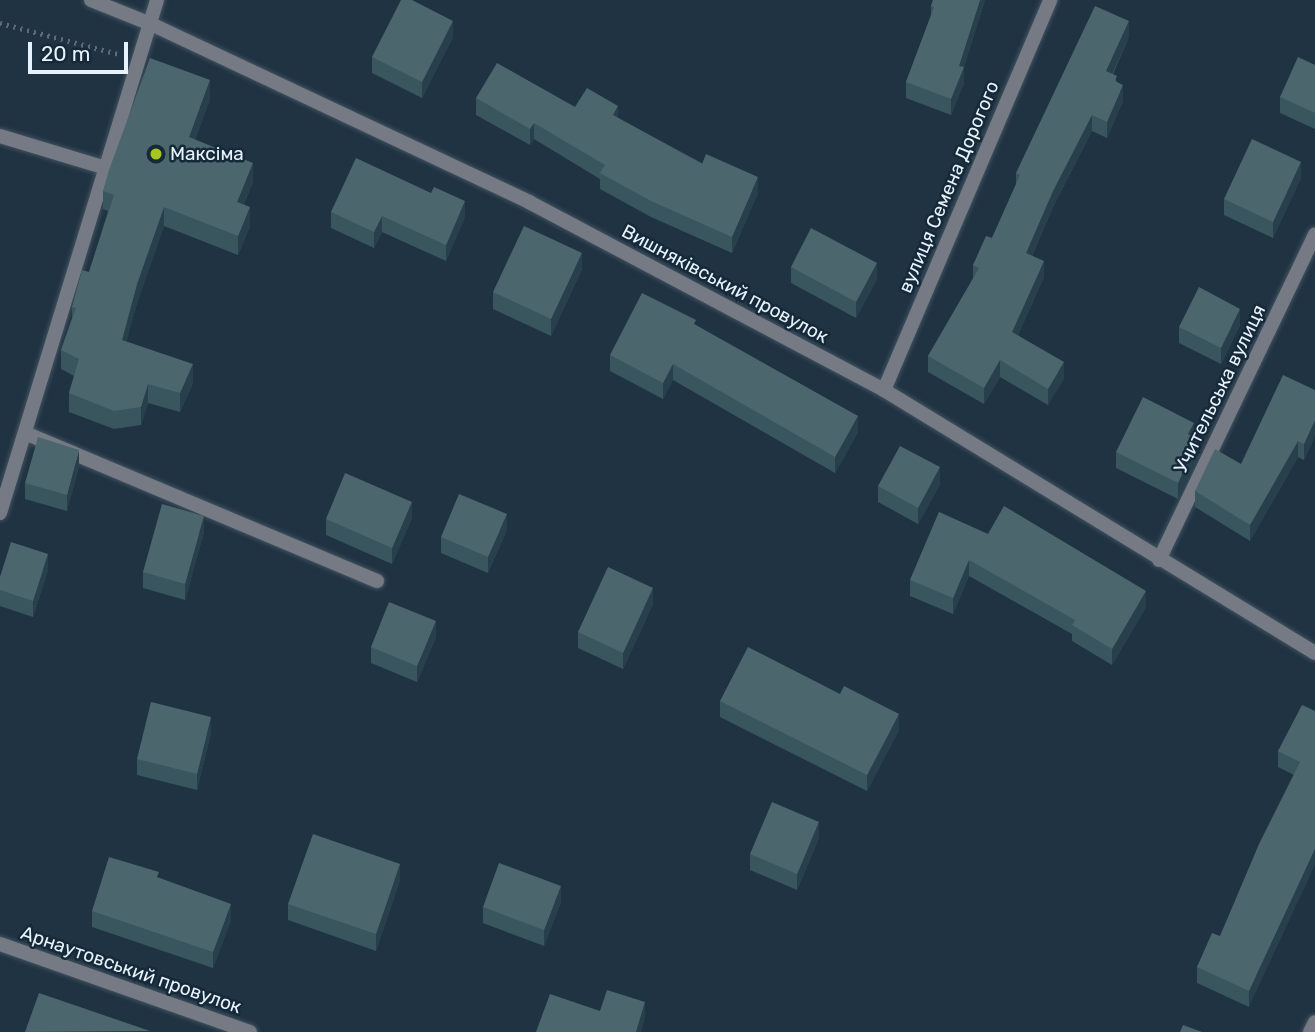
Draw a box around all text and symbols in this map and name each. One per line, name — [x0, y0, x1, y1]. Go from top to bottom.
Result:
scale bar — [32, 28, 131, 72]
text: 20 m — [41, 41, 90, 66]
street label: вулиця Семена Дорогого — [894, 78, 1004, 296]
place label: Максіма — [170, 143, 244, 165]
marker: Максіма — [148, 146, 164, 162]
street label: Вишняківський провулок — [618, 220, 832, 348]
street label: Учительська вулиця — [1169, 301, 1271, 477]
street label: Арнаутовський провулок — [18, 921, 244, 1019]

